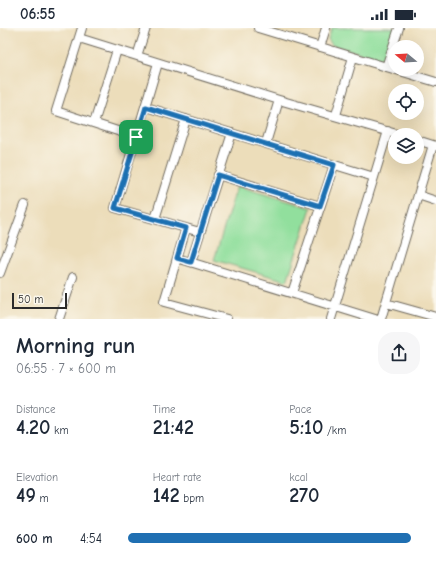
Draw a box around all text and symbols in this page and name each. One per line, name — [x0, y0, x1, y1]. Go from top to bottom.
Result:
text: 06:55 — [20, 5, 55, 23]
north arrow — [388, 40, 424, 76]
map controls — [388, 40, 424, 164]
button: locate — [388, 84, 424, 120]
pin — [119, 120, 153, 154]
icon: arrive — [125, 126, 147, 148]
button: layers — [388, 128, 424, 164]
scale bar — [12, 291, 67, 310]
text: 50 m — [18, 293, 43, 306]
button: share — [378, 332, 420, 374]
text: Morning run — [16, 333, 135, 359]
text: 06:55 · 7 × 600 m — [16, 361, 116, 376]
text: Distance — [16, 403, 55, 416]
text: Time — [153, 403, 176, 416]
text: Pace — [289, 403, 312, 416]
text: 4.20 — [16, 416, 50, 439]
text: 21:42 — [153, 416, 194, 439]
text: 5:10 — [289, 416, 323, 439]
text: km — [50, 424, 69, 437]
text: /km — [323, 424, 346, 437]
text: Elevation — [16, 471, 58, 484]
text: Heart rate — [153, 471, 201, 484]
text: kcal — [289, 471, 308, 484]
text: 49 — [16, 484, 36, 507]
text: 142 — [153, 484, 180, 507]
text: 270 — [289, 484, 320, 507]
text: m — [36, 492, 49, 505]
text: bpm — [180, 492, 204, 505]
text: 600 m — [16, 531, 53, 546]
text: 4:54 — [80, 531, 102, 546]

